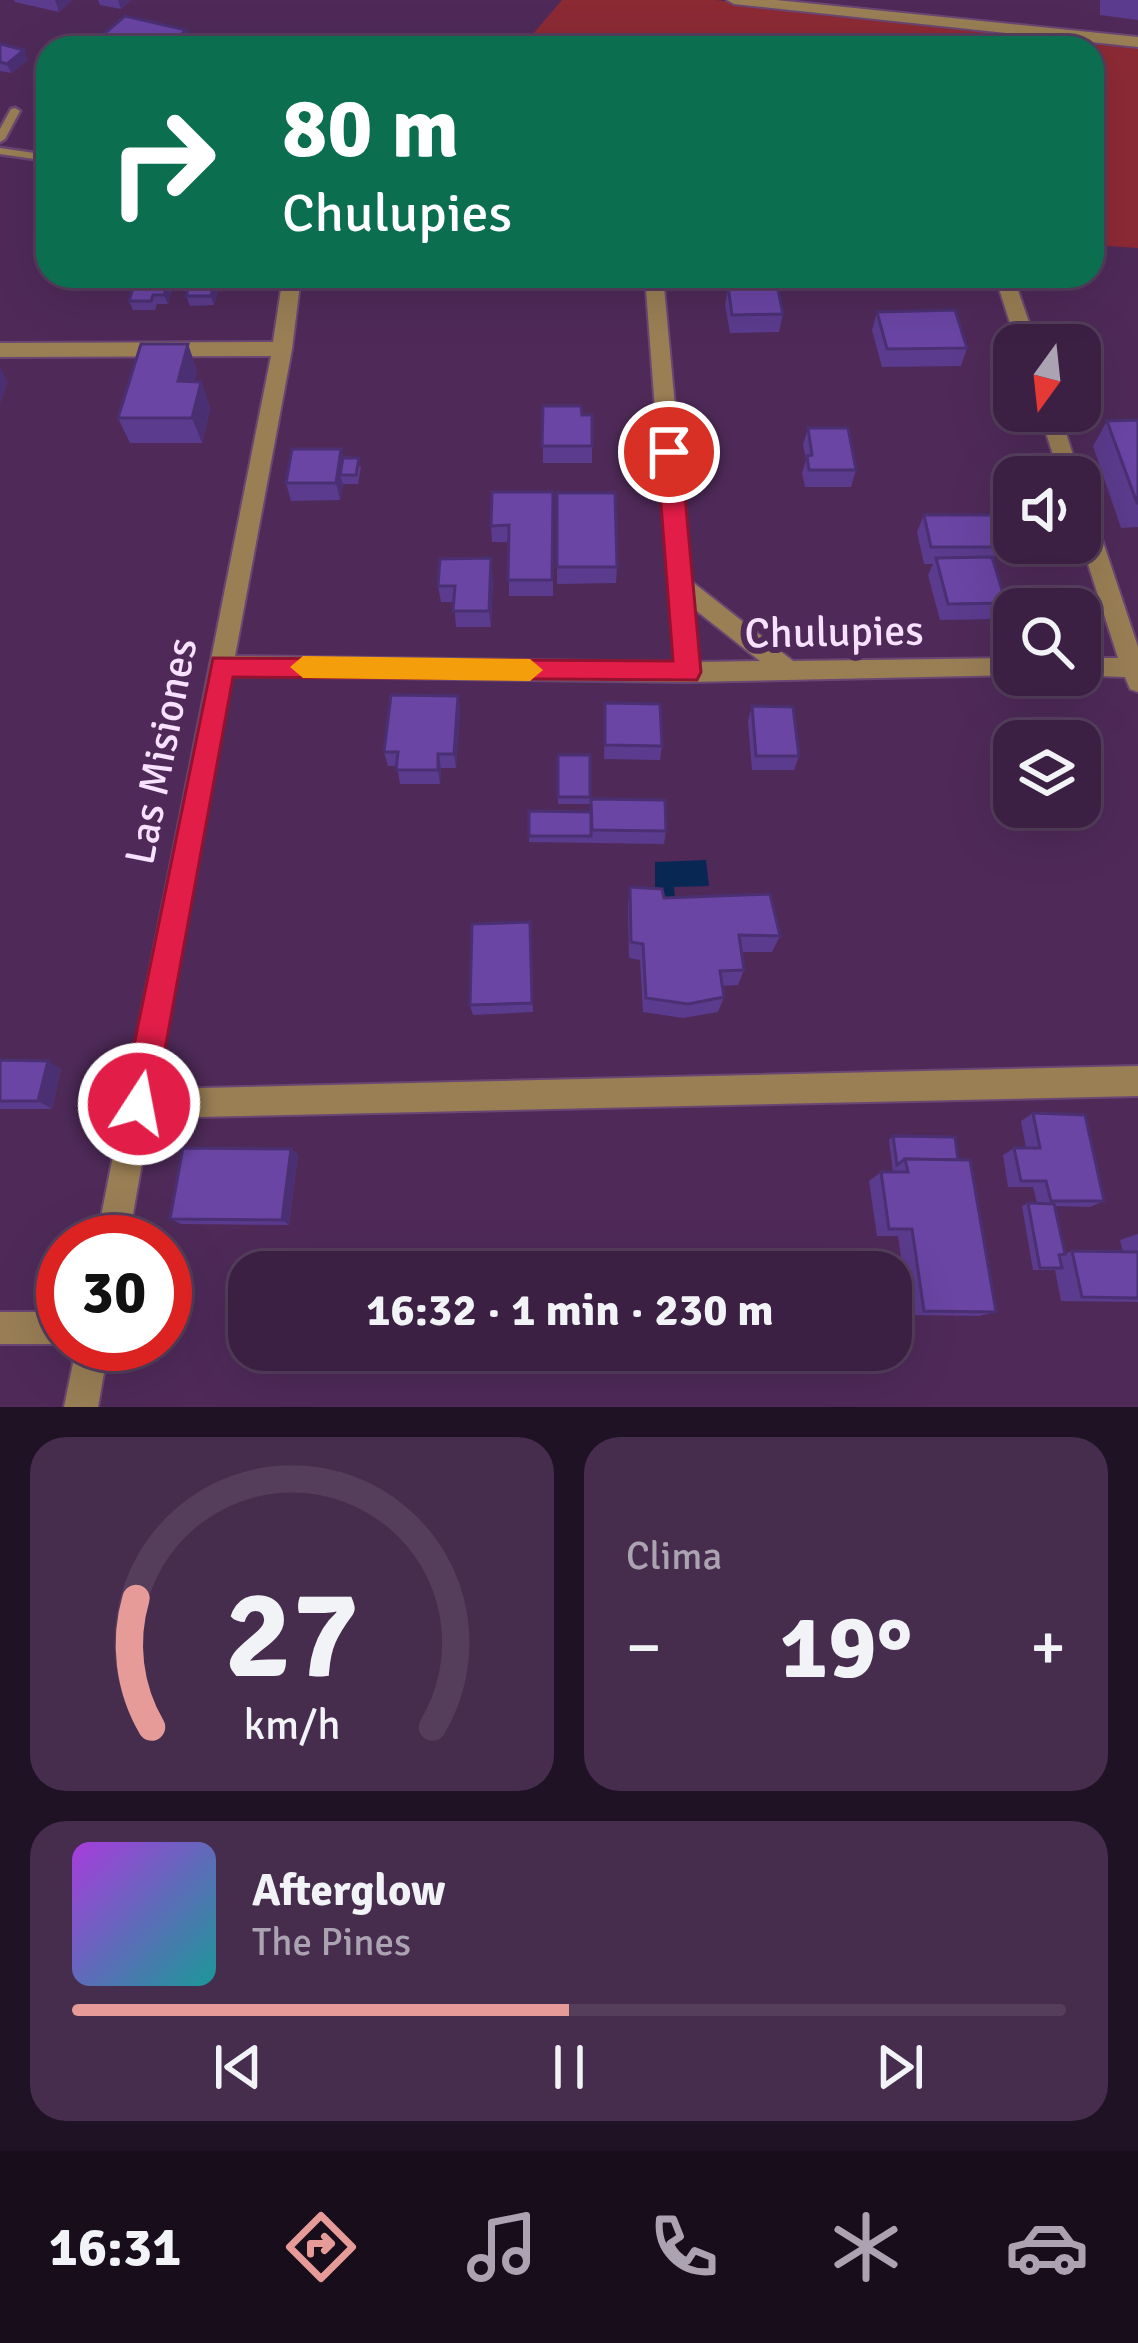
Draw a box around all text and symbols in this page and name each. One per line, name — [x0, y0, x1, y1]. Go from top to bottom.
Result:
text: 80 m — [282, 77, 459, 181]
icon: right — [84, 84, 240, 240]
text: Chulupies — [282, 180, 512, 247]
north arrow — [993, 324, 1101, 432]
map controls — [993, 324, 1101, 828]
pin — [618, 401, 720, 503]
icon: arrive — [636, 419, 702, 485]
button: sound — [993, 456, 1101, 564]
button: search — [993, 588, 1101, 696]
street label: Chulupies — [744, 605, 924, 660]
street label: Las Misiones — [115, 634, 208, 869]
button: layers — [993, 720, 1101, 828]
position arrow — [76, 1041, 202, 1167]
speed limit sign: 30 — [36, 1215, 192, 1371]
text: 16:32 · 1 min · 230 m — [366, 1283, 774, 1338]
text: Clima — [626, 1532, 722, 1580]
text: 27 — [225, 1559, 359, 1712]
text: 19° — [779, 1592, 913, 1703]
text: − — [626, 1607, 662, 1688]
text: + — [1030, 1607, 1066, 1688]
text: km/h — [243, 1699, 341, 1752]
text: Afterglow — [252, 1863, 445, 1918]
text: The Pines — [252, 1918, 411, 1966]
icon: previous — [205, 2034, 271, 2100]
icon: pause — [536, 2034, 602, 2100]
icon: next — [867, 2034, 933, 2100]
icon: directions — [279, 2205, 363, 2289]
icon: music — [460, 2205, 544, 2289]
icon: phone — [642, 2205, 726, 2289]
icon: climate — [824, 2205, 908, 2289]
icon: car — [1005, 2205, 1089, 2289]
text: 16:31 — [49, 2214, 181, 2281]

